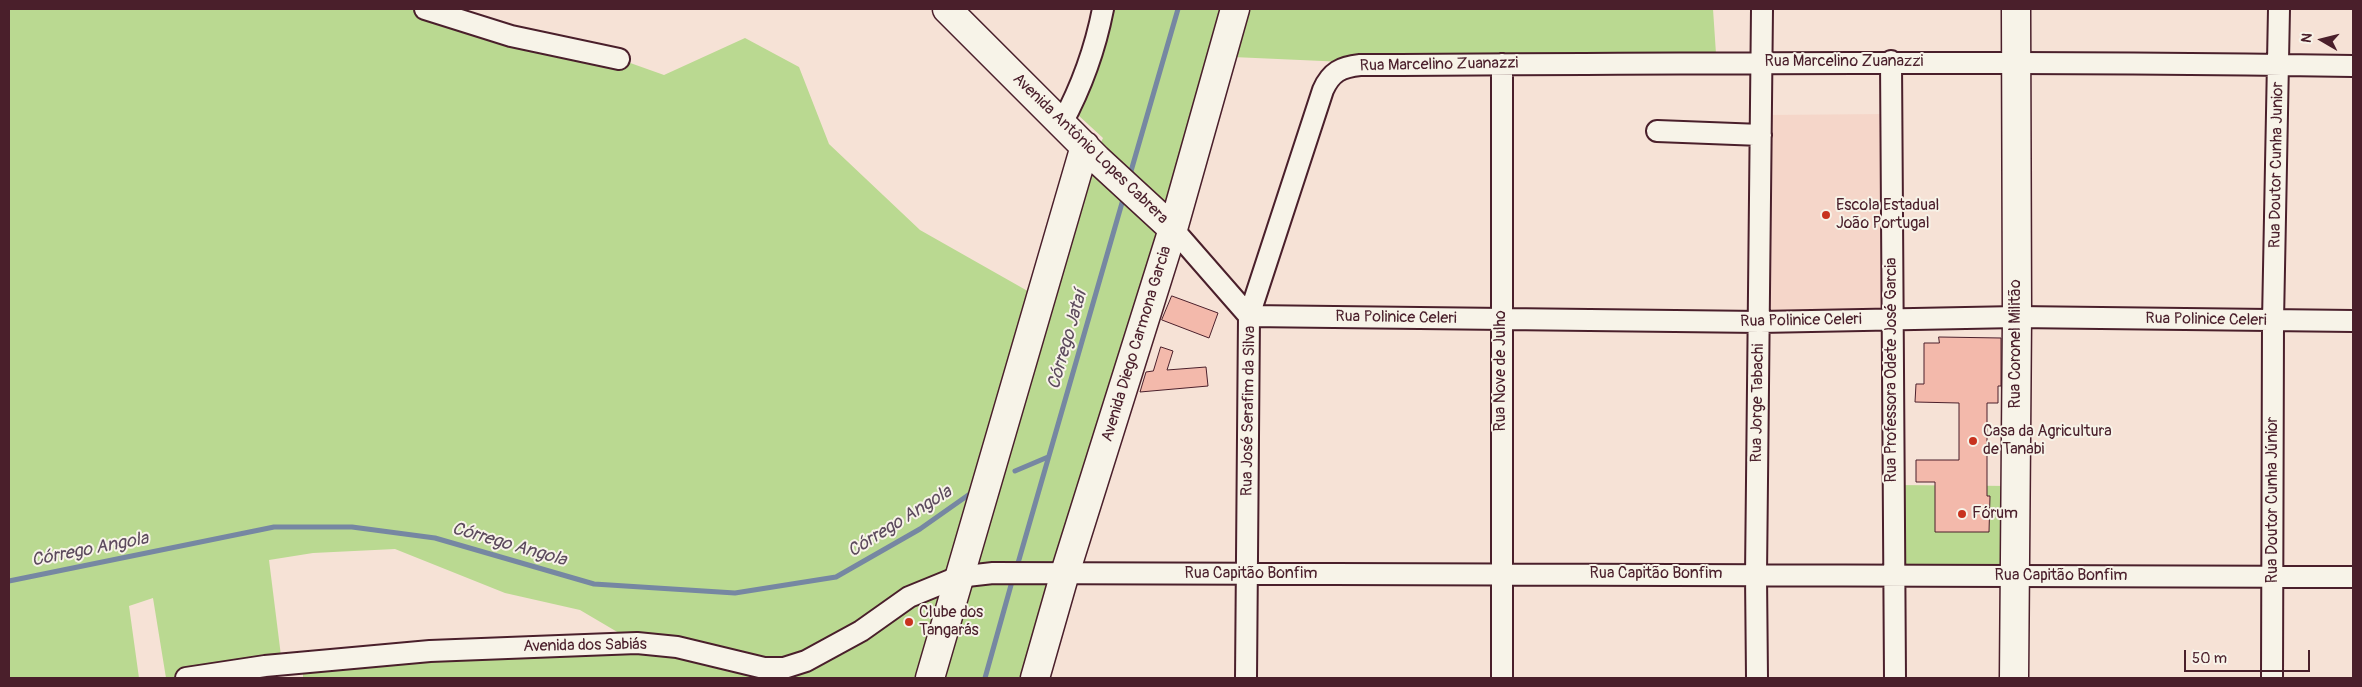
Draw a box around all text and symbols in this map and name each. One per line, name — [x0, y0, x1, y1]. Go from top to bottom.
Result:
north arrow — [2297, 15, 2347, 65]
text: N — [2298, 32, 2316, 44]
street label: Rua Marcelino Zuanazzi — [1765, 52, 1923, 72]
street label: Rua Marcelino Zuanazzi — [1359, 54, 1519, 76]
street label: Avenida Antônio Lopes Cabrera — [1008, 70, 1172, 228]
street label: Rua Doutor Cunha Junior — [2266, 82, 2288, 248]
place label: Escola Estadual João Portugal — [1836, 196, 1939, 234]
marker: Escola Estadual João Portugal — [1820, 209, 1832, 221]
street label: Avenida Diego Carmona Garcia — [1098, 244, 1176, 444]
street label: Rua Professora Odete José Garcia — [1882, 257, 1902, 483]
street label: Rua Coronel Militão — [2006, 279, 2026, 409]
water label: Córrego Jataí — [1044, 288, 1092, 392]
street label: Rua Polinice Celeri — [1335, 307, 1457, 329]
street label: Rua Polinice Celeri — [2145, 309, 2267, 331]
street label: Rua Nove de Julho — [1491, 310, 1511, 432]
street label: Rua Polinice Celeri — [1740, 310, 1862, 332]
street label: Rua José Serafim da Silva — [1238, 326, 1260, 496]
street label: Rua Jorge Tabachi — [1747, 343, 1769, 463]
street label: Rua Doutor Cunha Júnior — [2263, 417, 2283, 583]
place label: Casa da Agricultura de Tanabi — [1983, 422, 2112, 460]
marker: Casa da Agricultura de Tanabi — [1967, 435, 1979, 447]
water label: Córrego Angola — [844, 482, 956, 562]
place label: Fórum — [1972, 504, 2018, 524]
marker: Fórum — [1956, 508, 1968, 520]
water label: Córrego Angola — [449, 518, 569, 572]
water label: Córrego Angola — [30, 528, 150, 572]
street label: Rua Capitão Bonfim — [1185, 564, 1317, 584]
street label: Rua Capitão Bonfim — [1590, 564, 1722, 584]
street label: Rua Capitão Bonfim — [1995, 566, 2127, 586]
place label: Clube dos Tangarás — [919, 603, 983, 641]
marker: Clube dos Tangarás — [903, 616, 915, 628]
street label: Avenida dos Sabiás — [523, 635, 647, 657]
scale bar — [2187, 640, 2313, 672]
text: 50 m — [2192, 649, 2227, 668]

